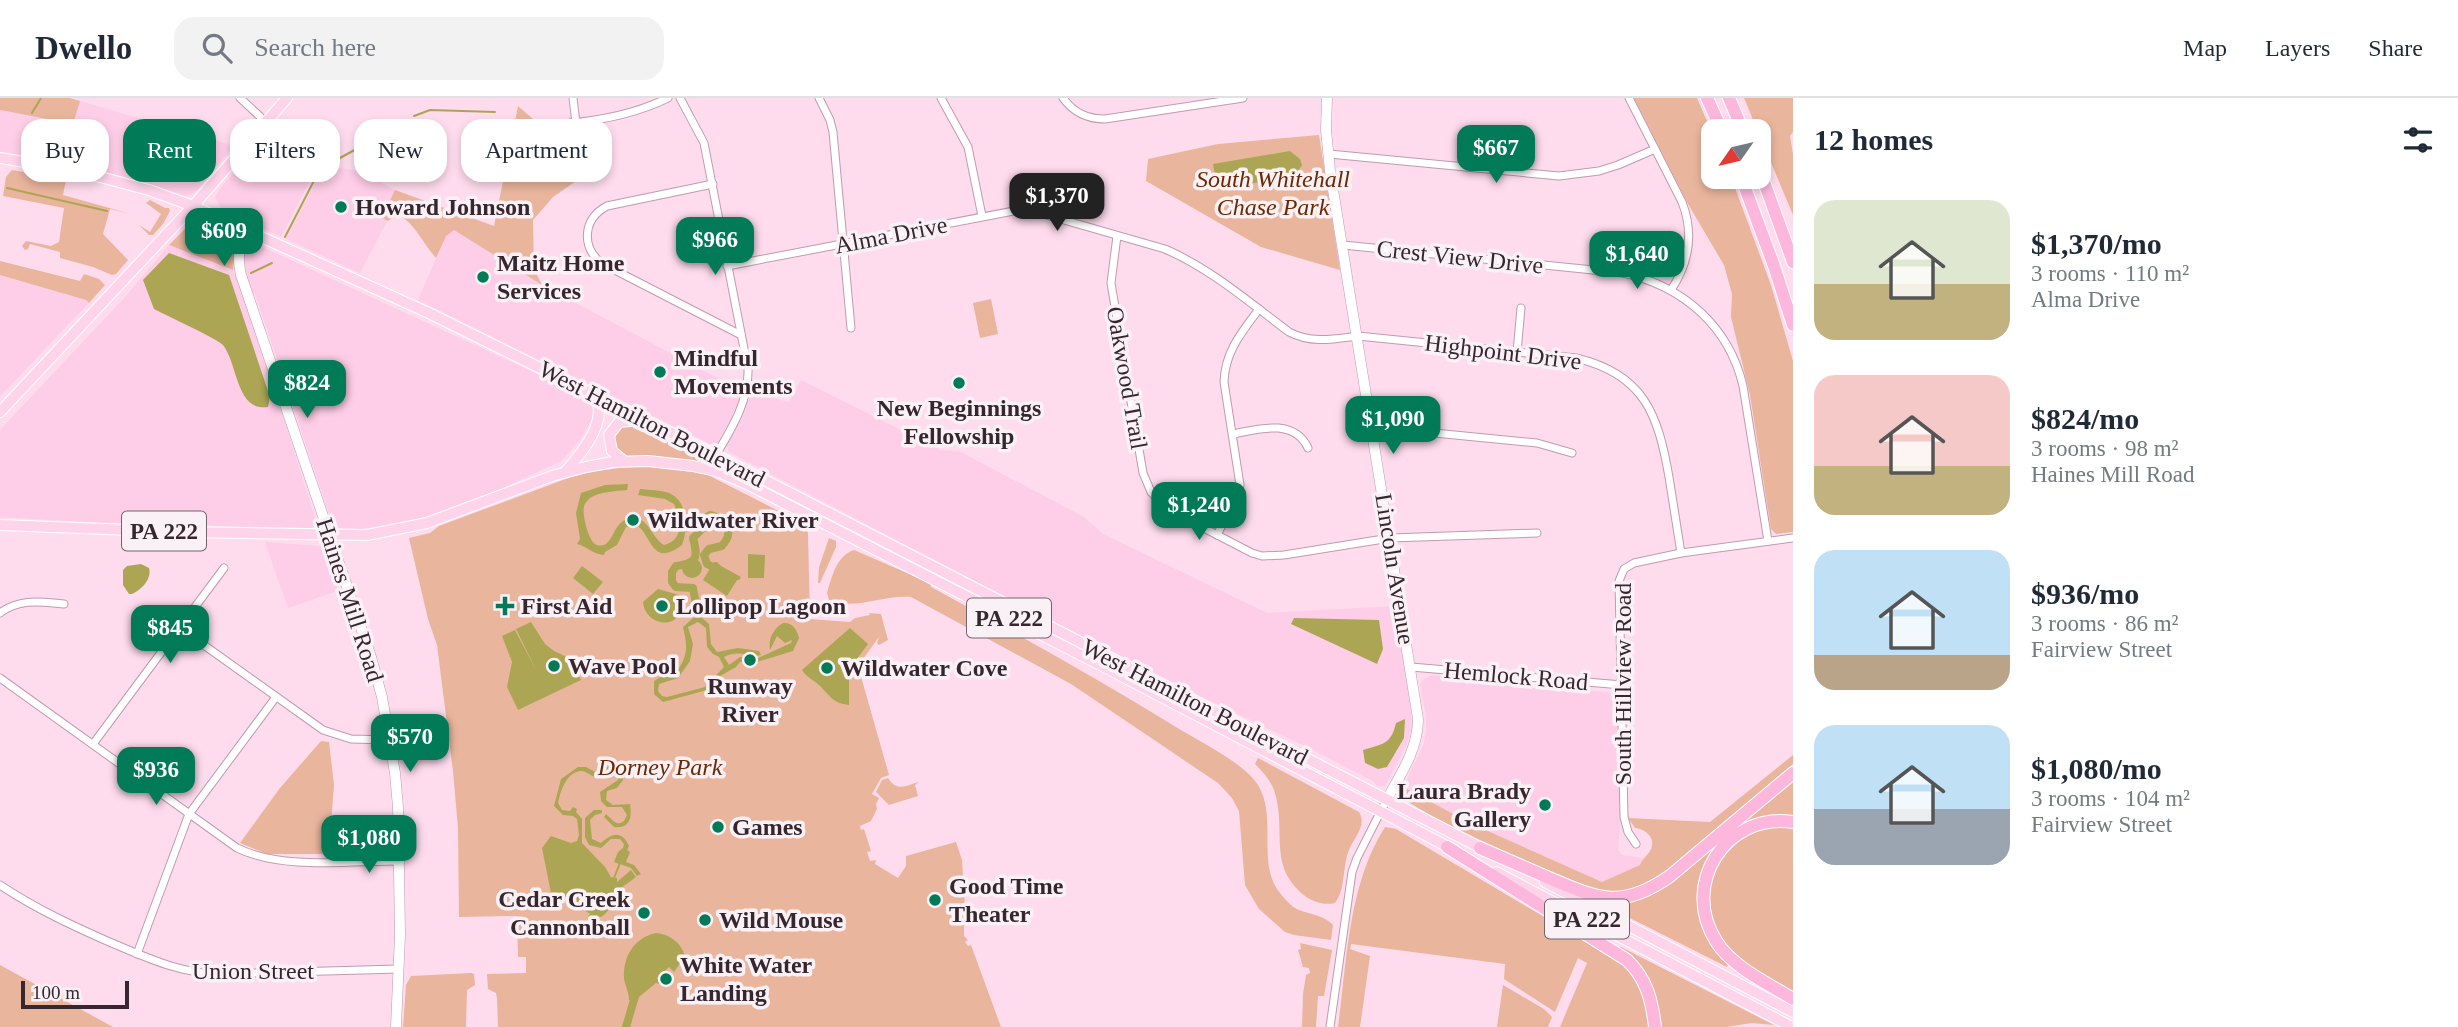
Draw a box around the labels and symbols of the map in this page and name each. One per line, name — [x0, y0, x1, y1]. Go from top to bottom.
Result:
north arrow — [1701, 119, 1771, 189]
pin: $667 — [1455, 126, 1537, 185]
park label: South Whitehall Chase Park — [1196, 166, 1350, 220]
pin: $1,370 — [1000, 174, 1114, 233]
place label: Howard Johnson — [355, 194, 530, 220]
marker: Howard Johnson — [333, 199, 349, 215]
pin: $609 — [183, 208, 265, 268]
street label: Alma Drive — [833, 211, 949, 259]
pin: $966 — [674, 218, 756, 277]
pin: $1,640 — [1580, 232, 1694, 291]
street label: Crest View Drive — [1375, 235, 1545, 279]
place label: Maitz Home Services — [497, 250, 625, 304]
marker: Maitz Home Services — [475, 269, 491, 285]
street label: Oakwood Trail — [1102, 304, 1152, 452]
street label: Highpoint Drive — [1423, 329, 1583, 375]
place label: Mindful Movements — [674, 345, 793, 399]
street label: West Hamilton Boulevard — [535, 356, 769, 492]
pin: $824 — [266, 360, 348, 420]
marker: Mindful Movements — [652, 364, 668, 380]
marker: New Beginnings Fellowship — [951, 375, 967, 391]
place label: New Beginnings Fellowship — [877, 395, 1041, 449]
pin: $1,090 — [1336, 396, 1450, 456]
pin: $1,240 — [1142, 482, 1256, 542]
street label: Lincoln Avenue — [1370, 492, 1420, 646]
place label: Wildwater River — [647, 507, 819, 533]
road number: PA 222 — [122, 512, 206, 550]
marker: Wildwater River — [625, 512, 641, 528]
street label: Haines Mill Road — [311, 515, 389, 685]
street label: South Hillview Road — [1610, 583, 1636, 785]
place label: First Aid — [521, 593, 613, 619]
place label: Lollipop Lagoon — [676, 593, 846, 619]
marker: First Aid — [495, 596, 515, 616]
marker: Lollipop Lagoon — [654, 598, 670, 614]
road number: PA 222 — [967, 598, 1051, 638]
pin: $845 — [129, 606, 211, 665]
street label: West Hamilton Boulevard — [1078, 634, 1312, 770]
marker: Runway River — [742, 652, 758, 668]
place label: Wave Pool — [568, 653, 677, 679]
place label: Wildwater Cove — [841, 655, 1008, 681]
street label: Hemlock Road — [1443, 657, 1589, 695]
marker: Wave Pool — [546, 658, 562, 674]
marker: Wildwater Cove — [819, 660, 835, 676]
place label: Runway River — [707, 673, 793, 727]
pin: $570 — [369, 714, 451, 774]
pin: $936 — [115, 748, 197, 807]
park label: Dorney Park — [597, 754, 723, 780]
place label: Laura Brady Gallery — [1397, 778, 1531, 832]
marker: Laura Brady Gallery — [1537, 797, 1553, 813]
place label: Games — [732, 814, 803, 840]
pin: $1,080 — [312, 816, 426, 875]
marker: Games — [710, 819, 726, 835]
place label: Good Time Theater — [949, 873, 1064, 927]
place label: Cedar Creek Cannonball — [498, 886, 631, 940]
marker: Good Time Theater — [927, 892, 943, 908]
road number: PA 222 — [1545, 900, 1629, 939]
marker: Cedar Creek Cannonball — [636, 905, 652, 921]
place label: Wild Mouse — [719, 907, 844, 933]
marker: Wild Mouse — [697, 912, 713, 928]
place label: White Water Landing — [680, 952, 813, 1006]
street label: Union Street — [192, 958, 314, 984]
marker: White Water Landing — [658, 971, 674, 987]
scale bar — [21, 978, 130, 1010]

